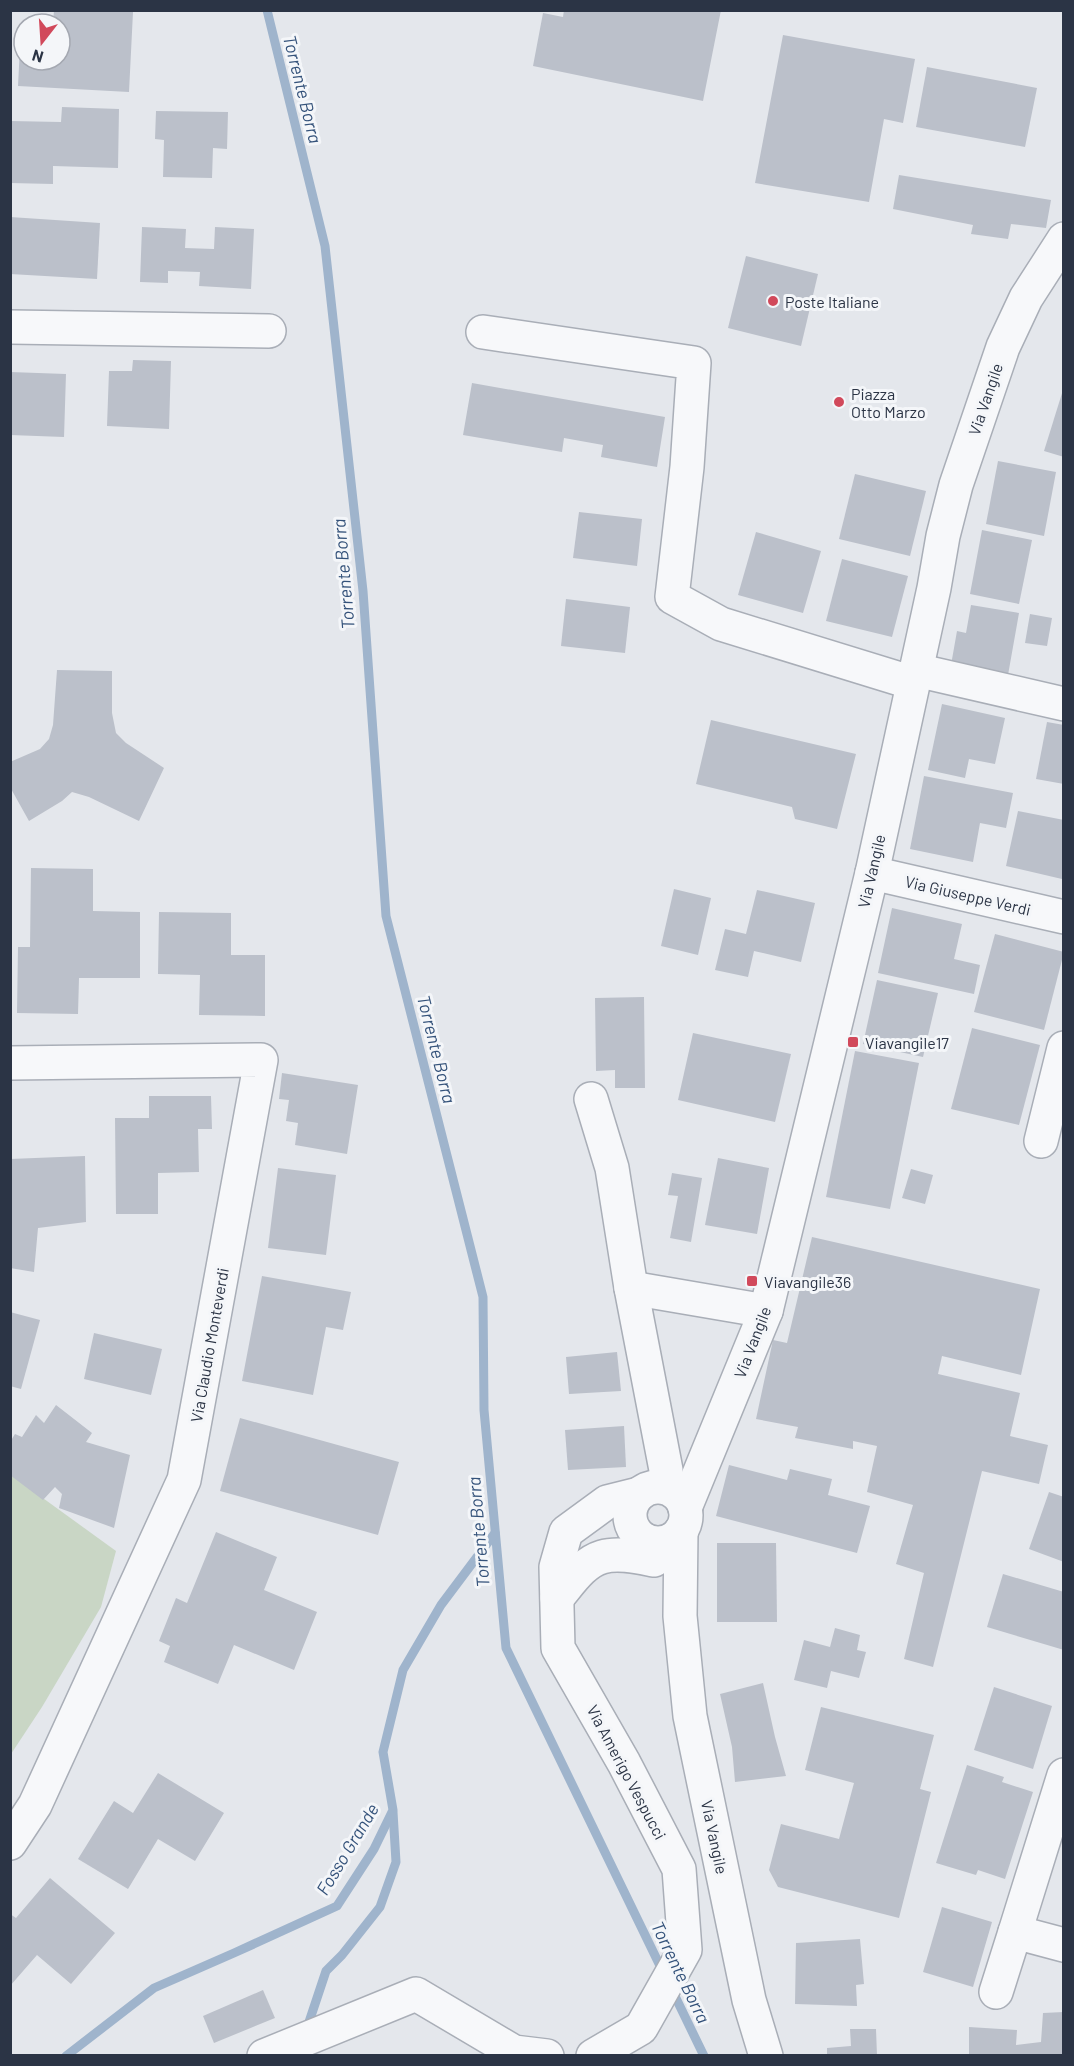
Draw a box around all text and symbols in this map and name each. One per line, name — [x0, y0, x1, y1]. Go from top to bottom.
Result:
north arrow — [12, 12, 72, 72]
water label: Torrente Borra — [279, 33, 327, 145]
text: N — [30, 46, 45, 67]
place label: Poste Italiane — [785, 292, 879, 311]
marker: Poste Italiane — [766, 294, 780, 308]
street label: Via Vangile — [964, 360, 1006, 438]
place label: Piazza Otto Marzo — [851, 384, 926, 421]
marker: Piazza Otto Marzo — [832, 395, 846, 409]
water label: Torrente Borra — [327, 518, 359, 630]
street label: Via Vangile — [853, 832, 889, 910]
street label: Via Giuseppe Verdi — [903, 871, 1033, 919]
water label: Torrente Borra — [413, 993, 461, 1105]
place label: Viavangile17 — [865, 1033, 949, 1052]
marker: Viavangile17 — [846, 1035, 860, 1049]
street label: Via Claudio Monteverdi — [186, 1266, 232, 1424]
place label: Viavangile36 — [764, 1272, 851, 1291]
marker: Viavangile36 — [745, 1274, 759, 1288]
street label: Via Vangile — [730, 1303, 774, 1381]
water label: Torrente Borra — [462, 1476, 494, 1588]
street label: Via Amerigo Vespucci — [584, 1702, 670, 1842]
street label: Via Vangile — [698, 1798, 732, 1876]
water label: Fosso Grande — [311, 1799, 383, 1899]
water label: Torrente Borra — [647, 1917, 715, 2027]

